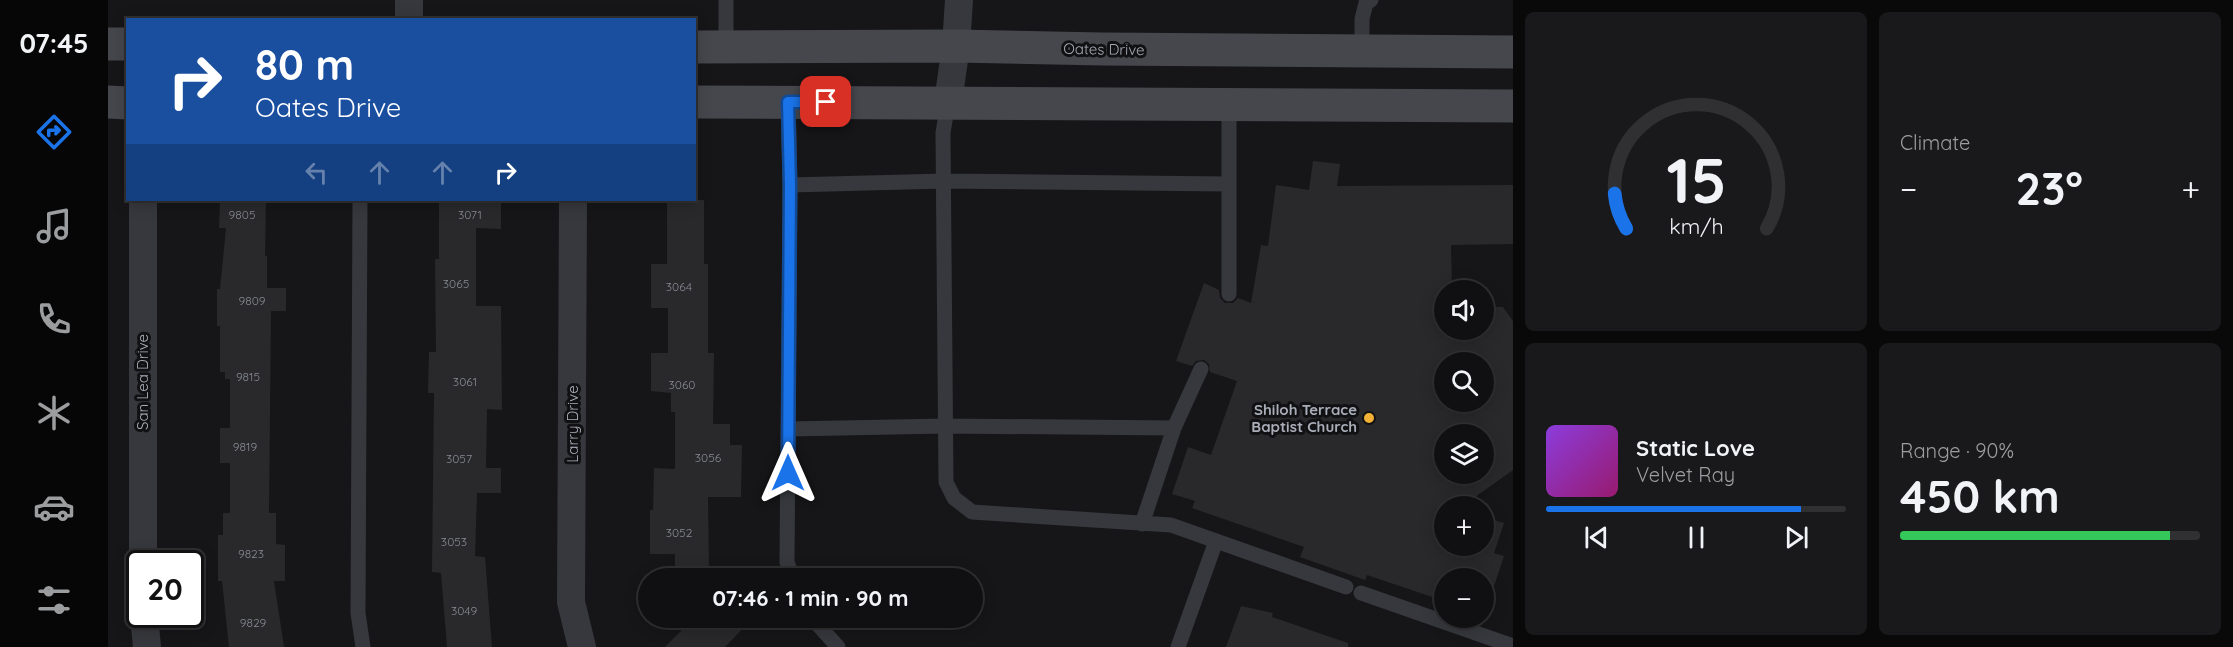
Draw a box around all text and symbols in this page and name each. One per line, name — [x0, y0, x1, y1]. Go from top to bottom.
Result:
text: 07:45 — [19, 26, 89, 60]
text: 80 m — [255, 38, 354, 91]
street label: Oates Drive — [1063, 39, 1145, 59]
icon: right — [156, 42, 234, 120]
pin — [800, 76, 851, 127]
icon: arrive — [809, 85, 842, 118]
text: Oates Drive — [255, 90, 401, 124]
icon: directions — [33, 111, 75, 153]
text: Climate — [1900, 130, 1970, 155]
text: 15 — [1666, 141, 1726, 219]
icon: left — [300, 156, 333, 189]
icon: ahead — [363, 156, 396, 189]
icon: ahead — [426, 156, 459, 189]
icon: right — [489, 156, 522, 189]
text: 23° — [2016, 160, 2083, 216]
text: − — [1900, 168, 1917, 209]
text: + — [2181, 168, 2200, 209]
icon: music — [33, 205, 75, 247]
house number: 9805 — [229, 207, 255, 222]
house number: 3071 — [458, 207, 482, 222]
text: km/h — [1669, 213, 1723, 239]
house number: 3065 — [443, 276, 469, 291]
house number: 3064 — [666, 279, 692, 294]
map controls — [1434, 280, 1494, 628]
button: sound — [1434, 280, 1494, 340]
house number: 9809 — [238, 293, 266, 308]
icon: phone — [33, 298, 75, 340]
street label: San Lea Drive — [133, 334, 152, 430]
button: search — [1434, 352, 1494, 412]
house number: 9815 — [236, 369, 260, 384]
house number: 3061 — [453, 374, 477, 389]
house number: 3060 — [668, 377, 696, 392]
street label: Larry Drive — [563, 385, 582, 463]
icon: climate — [33, 392, 75, 434]
place label: Shiloh Terrace Baptist Church — [1251, 400, 1357, 436]
marker: Shiloh Terrace Baptist Church — [1362, 411, 1376, 425]
button: layers — [1434, 424, 1494, 484]
text: Static Love — [1636, 434, 1755, 462]
text: Range · 90% — [1900, 438, 2014, 463]
house number: 9819 — [233, 439, 257, 454]
position arrow — [756, 441, 820, 505]
house number: 3056 — [695, 450, 722, 465]
house number: 3057 — [446, 451, 472, 466]
text: Velvet Ray — [1636, 462, 1735, 487]
text: 450 km — [1900, 468, 2060, 524]
icon: car — [33, 486, 75, 528]
button: + — [1434, 496, 1494, 556]
icon: previous — [1580, 521, 1613, 554]
icon: pause — [1680, 521, 1713, 554]
icon: next — [1780, 521, 1813, 554]
house number: 3052 — [666, 525, 693, 540]
house number: 3053 — [441, 534, 467, 549]
house number: 9823 — [238, 546, 264, 561]
speed limit sign: 20 — [126, 550, 204, 628]
button: − — [1434, 568, 1494, 628]
icon: filters — [33, 579, 75, 621]
text: 07:46 · 1 min · 90 m — [713, 584, 908, 612]
house number: 3049 — [451, 603, 477, 618]
house number: 9829 — [240, 615, 267, 630]

